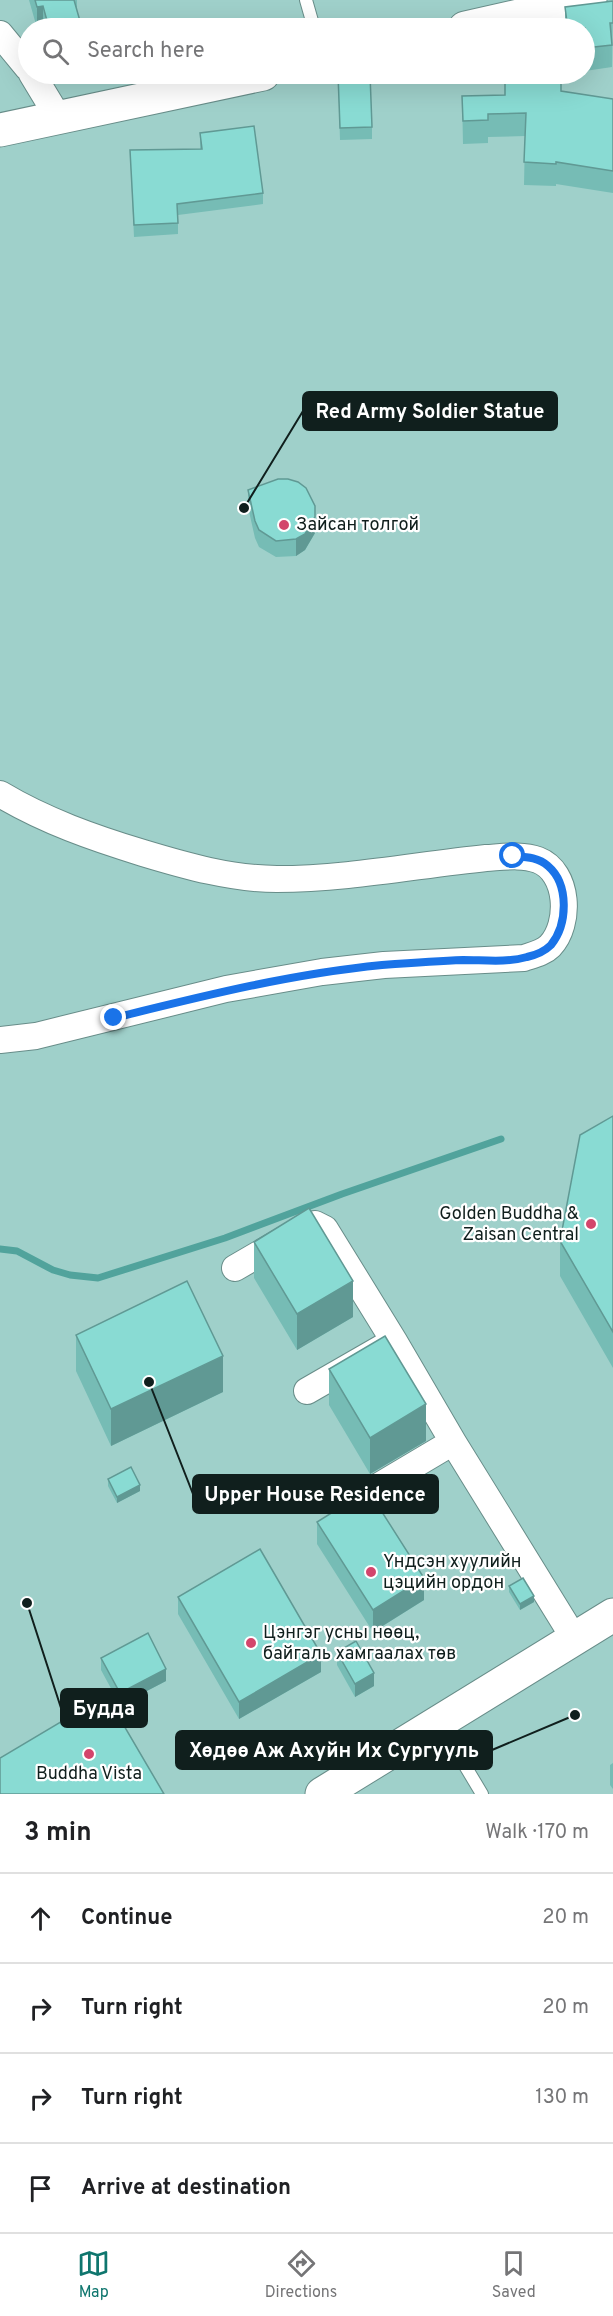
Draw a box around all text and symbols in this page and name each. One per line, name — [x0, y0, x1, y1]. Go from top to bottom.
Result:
search box — [18, 18, 595, 84]
icon: search — [39, 35, 72, 68]
text: Search here — [87, 38, 205, 65]
callout: Red Army Soldier Statue — [303, 392, 557, 430]
text: Red Army Soldier Statue — [316, 400, 544, 426]
place label: Зайсан толгой — [296, 514, 419, 537]
marker: Зайсан толгой — [277, 518, 291, 532]
route start — [499, 842, 525, 868]
route end — [100, 1004, 126, 1030]
place label: Golden Buddha & Zaisan Central — [439, 1203, 579, 1247]
marker: Golden Buddha & Zaisan Central — [584, 1217, 598, 1231]
callout: Upper House Residence — [193, 1475, 438, 1513]
text: Upper House Residence — [204, 1483, 426, 1509]
place label: Үндсэн хуулийн цэцийн ордон — [383, 1551, 522, 1595]
marker: Үндсэн хуулийн цэцийн ордон — [364, 1565, 378, 1579]
place label: Цэнгэг усны нөөц, байгаль хамгаалах төв — [263, 1622, 456, 1666]
marker: Цэнгэг усны нөөц, байгаль хамгаалах төв — [244, 1636, 258, 1650]
callout: Будда — [61, 1689, 147, 1727]
text: Будда — [73, 1697, 135, 1723]
callout: Хөдөө Аж Ахуйн Их Сургууль — [176, 1731, 492, 1769]
text: Хөдөө Аж Ахуйн Их Сургууль — [189, 1739, 479, 1765]
marker: Buddha Vista — [82, 1747, 96, 1761]
place label: Buddha Vista — [36, 1763, 142, 1786]
text: 3 min — [24, 1817, 92, 1850]
text: Walk · 170 m — [485, 1820, 589, 1846]
icon: ahead — [24, 1902, 57, 1935]
text: Continue — [81, 1905, 172, 1932]
text: 20 m — [542, 1905, 589, 1931]
icon: right — [24, 1992, 57, 2025]
text: Turn right — [81, 1995, 183, 2022]
text: 20 m — [542, 1995, 589, 2021]
icon: right — [24, 2082, 57, 2115]
text: Turn right — [81, 2085, 183, 2112]
text: 130 m — [535, 2085, 589, 2111]
icon: arrive — [24, 2172, 57, 2205]
text: Arrive at destination — [81, 2175, 291, 2202]
tab: Map — [77, 2247, 110, 2303]
tab: Directions — [265, 2247, 337, 2303]
tab: Saved — [492, 2247, 536, 2303]

